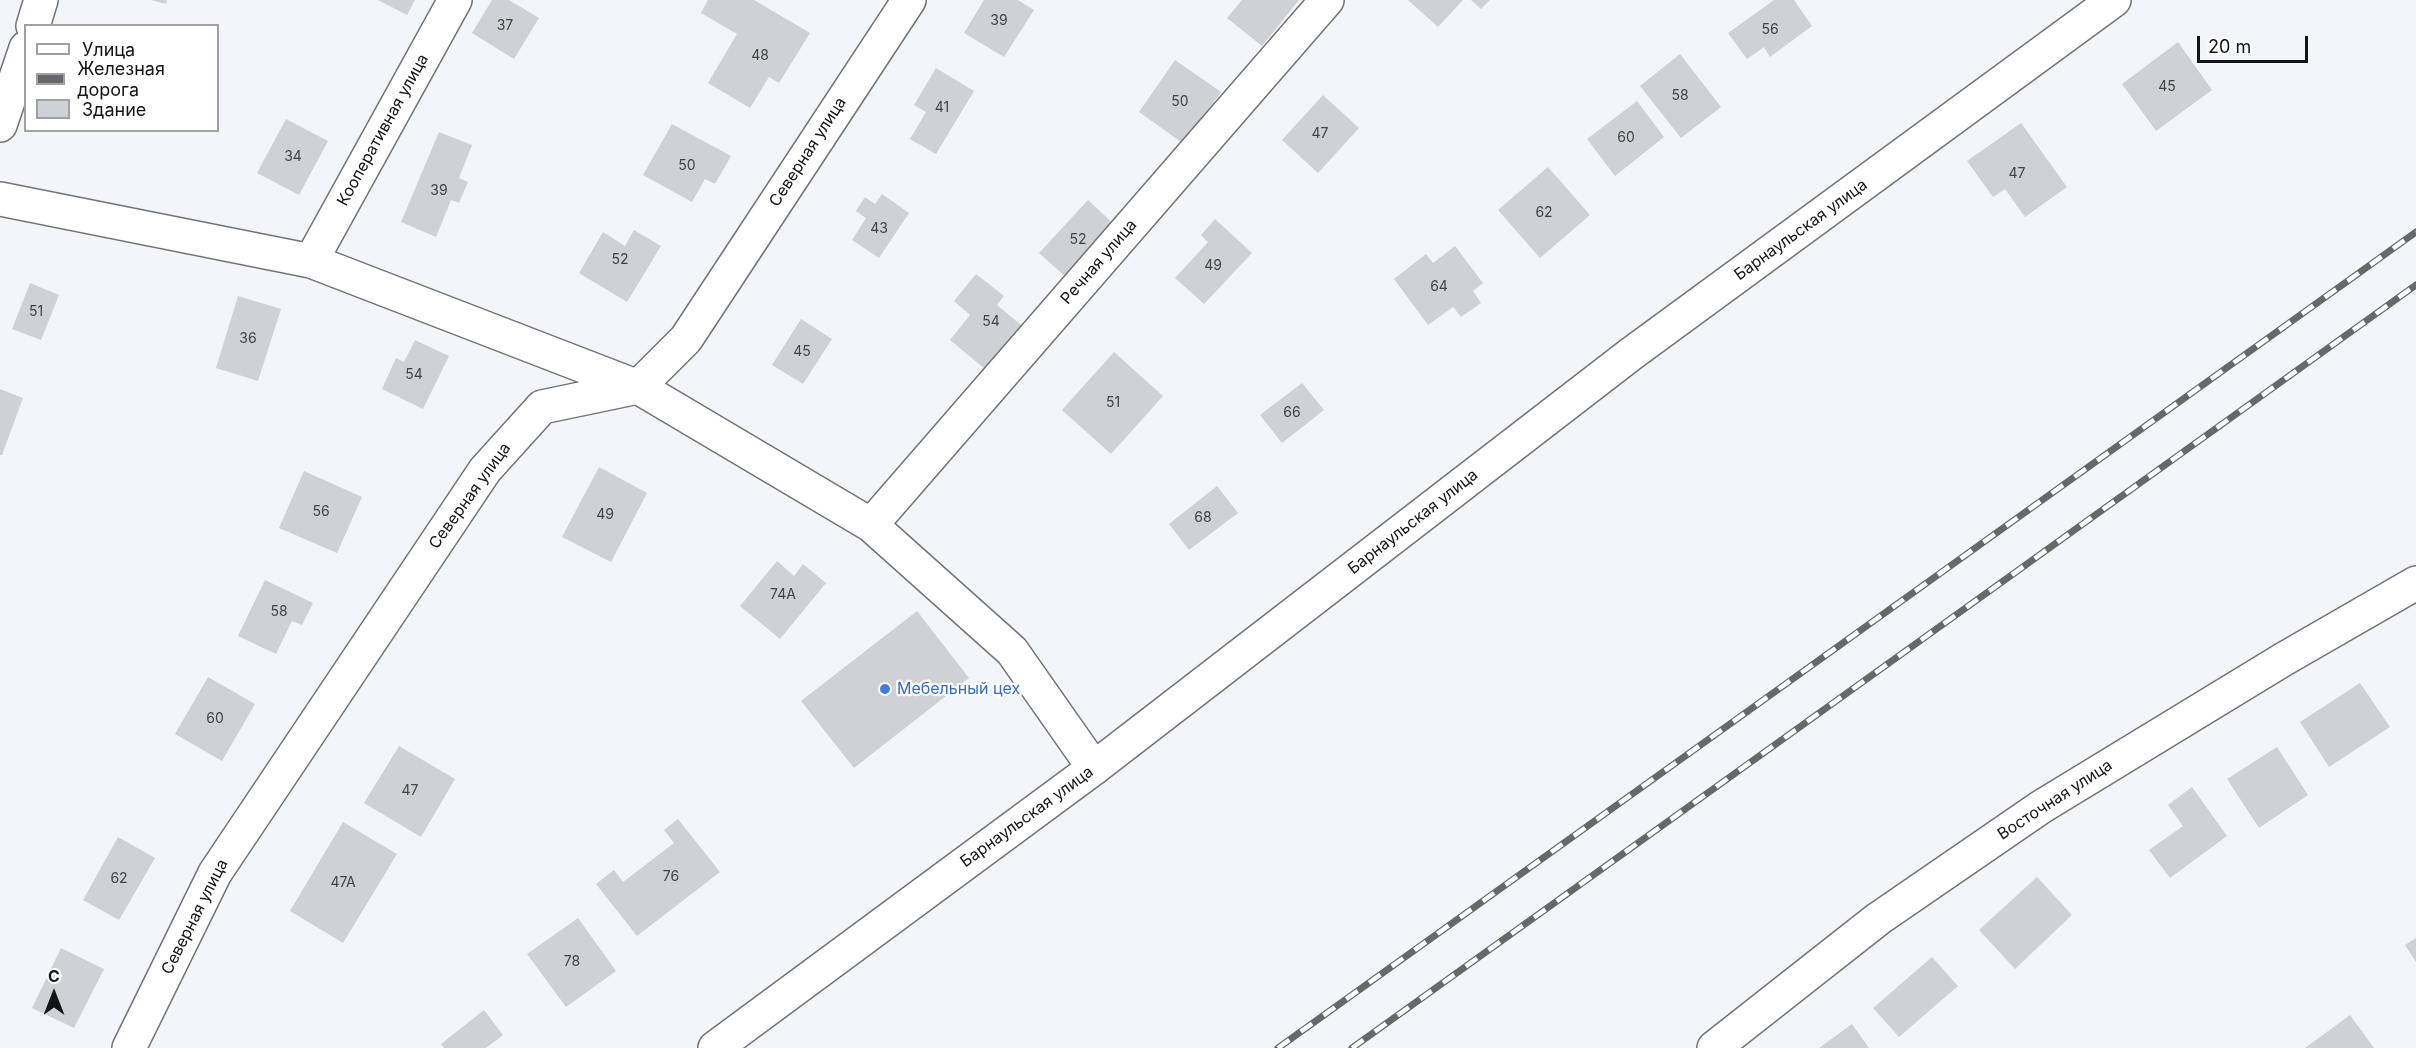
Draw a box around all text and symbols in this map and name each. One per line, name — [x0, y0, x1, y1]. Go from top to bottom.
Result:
house number: 39 — [990, 13, 1008, 29]
house number: 37 — [497, 18, 513, 34]
house number: 56 — [1761, 22, 1779, 38]
legend — [24, 24, 219, 132]
scale bar — [2200, 24, 2311, 62]
text: 20 m — [2208, 36, 2251, 57]
text: Улица — [82, 39, 135, 60]
house number: 48 — [751, 48, 769, 64]
street label: Кооперативная улица — [333, 51, 433, 209]
text: Железная дорога — [77, 58, 165, 100]
house number: 45 — [2158, 79, 2176, 95]
house number: 58 — [1671, 88, 1689, 104]
street label: Северная улица — [766, 94, 850, 210]
house number: 50 — [1171, 94, 1189, 110]
text: Здание — [82, 99, 146, 120]
house number: 41 — [935, 100, 949, 116]
house number: 47 — [1312, 126, 1328, 142]
house number: 60 — [1617, 130, 1635, 146]
house number: 34 — [284, 149, 302, 165]
house number: 50 — [678, 158, 696, 174]
house number: 47 — [2009, 166, 2025, 182]
street label: Барнаульская улица — [1731, 175, 1871, 285]
house number: 39 — [430, 183, 448, 199]
house number: 62 — [1535, 205, 1553, 221]
street label: Речная улица — [1057, 216, 1141, 308]
house number: 43 — [870, 221, 888, 237]
house number: 52 — [1069, 232, 1087, 248]
house number: 52 — [611, 252, 629, 268]
house number: 49 — [1204, 258, 1222, 274]
house number: 64 — [1430, 279, 1448, 295]
house number: 51 — [29, 304, 43, 320]
house number: 54 — [982, 314, 1000, 330]
house number: 36 — [239, 331, 257, 347]
house number: 45 — [793, 344, 811, 360]
house number: 54 — [405, 367, 423, 383]
house number: 51 — [1106, 395, 1120, 411]
house number: 66 — [1283, 405, 1301, 421]
street label: Северная улица — [425, 439, 515, 553]
street label: Барнаульская улица — [1344, 465, 1482, 579]
house number: 56 — [312, 504, 330, 520]
house number: 49 — [596, 507, 614, 523]
house number: 68 — [1194, 510, 1212, 526]
house number: 74А — [770, 587, 796, 603]
house number: 58 — [270, 604, 288, 620]
place label: Мебельный цех — [897, 679, 1020, 699]
marker: Мебельный цех — [878, 682, 892, 696]
house number: 60 — [206, 711, 224, 727]
street label: Восточная улица — [1994, 756, 2116, 844]
street label: Барнаульская улица — [957, 762, 1097, 872]
house number: 47 — [402, 783, 418, 799]
street label: Северная улица — [158, 856, 232, 978]
house number: 76 — [663, 869, 679, 885]
house number: 62 — [110, 871, 128, 887]
house number: 47А — [330, 875, 356, 891]
house number: 78 — [564, 954, 580, 970]
north arrow — [24, 964, 84, 1024]
text: С — [48, 966, 60, 986]

